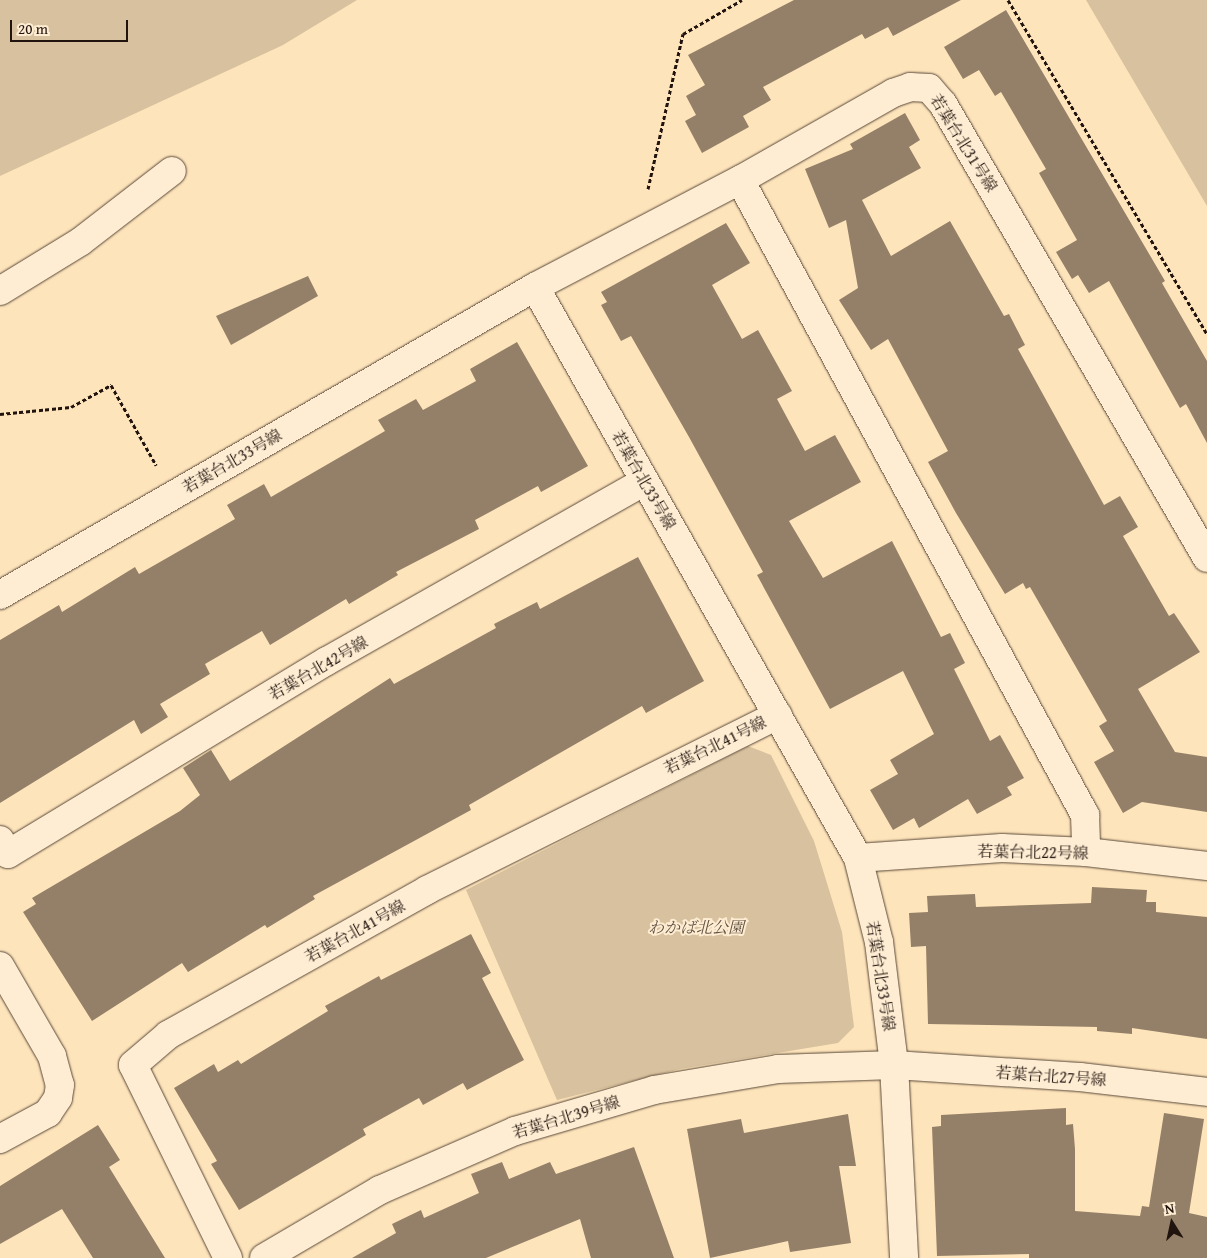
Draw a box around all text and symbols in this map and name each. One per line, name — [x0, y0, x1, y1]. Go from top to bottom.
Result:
scale bar — [12, 10, 130, 42]
text: 20 m — [18, 18, 48, 39]
street label: 若葉台北31号線 — [926, 91, 1002, 195]
street label: 若葉台北33号線 — [179, 425, 285, 497]
street label: 若葉台北33号線 — [608, 427, 680, 533]
street label: 若葉台北42号線 — [265, 632, 371, 704]
street label: 若葉台北41号線 — [661, 712, 769, 778]
street label: 若葉台北22号線 — [977, 841, 1089, 863]
street label: 若葉台北41号線 — [302, 896, 408, 966]
park label: わかば北公園 — [648, 917, 744, 937]
street label: 若葉台北33号線 — [863, 919, 899, 1033]
street label: 若葉台北27号線 — [995, 1063, 1107, 1089]
street label: 若葉台北39号線 — [510, 1092, 622, 1142]
north arrow — [1147, 1198, 1197, 1248]
text: N — [1163, 1198, 1176, 1219]

